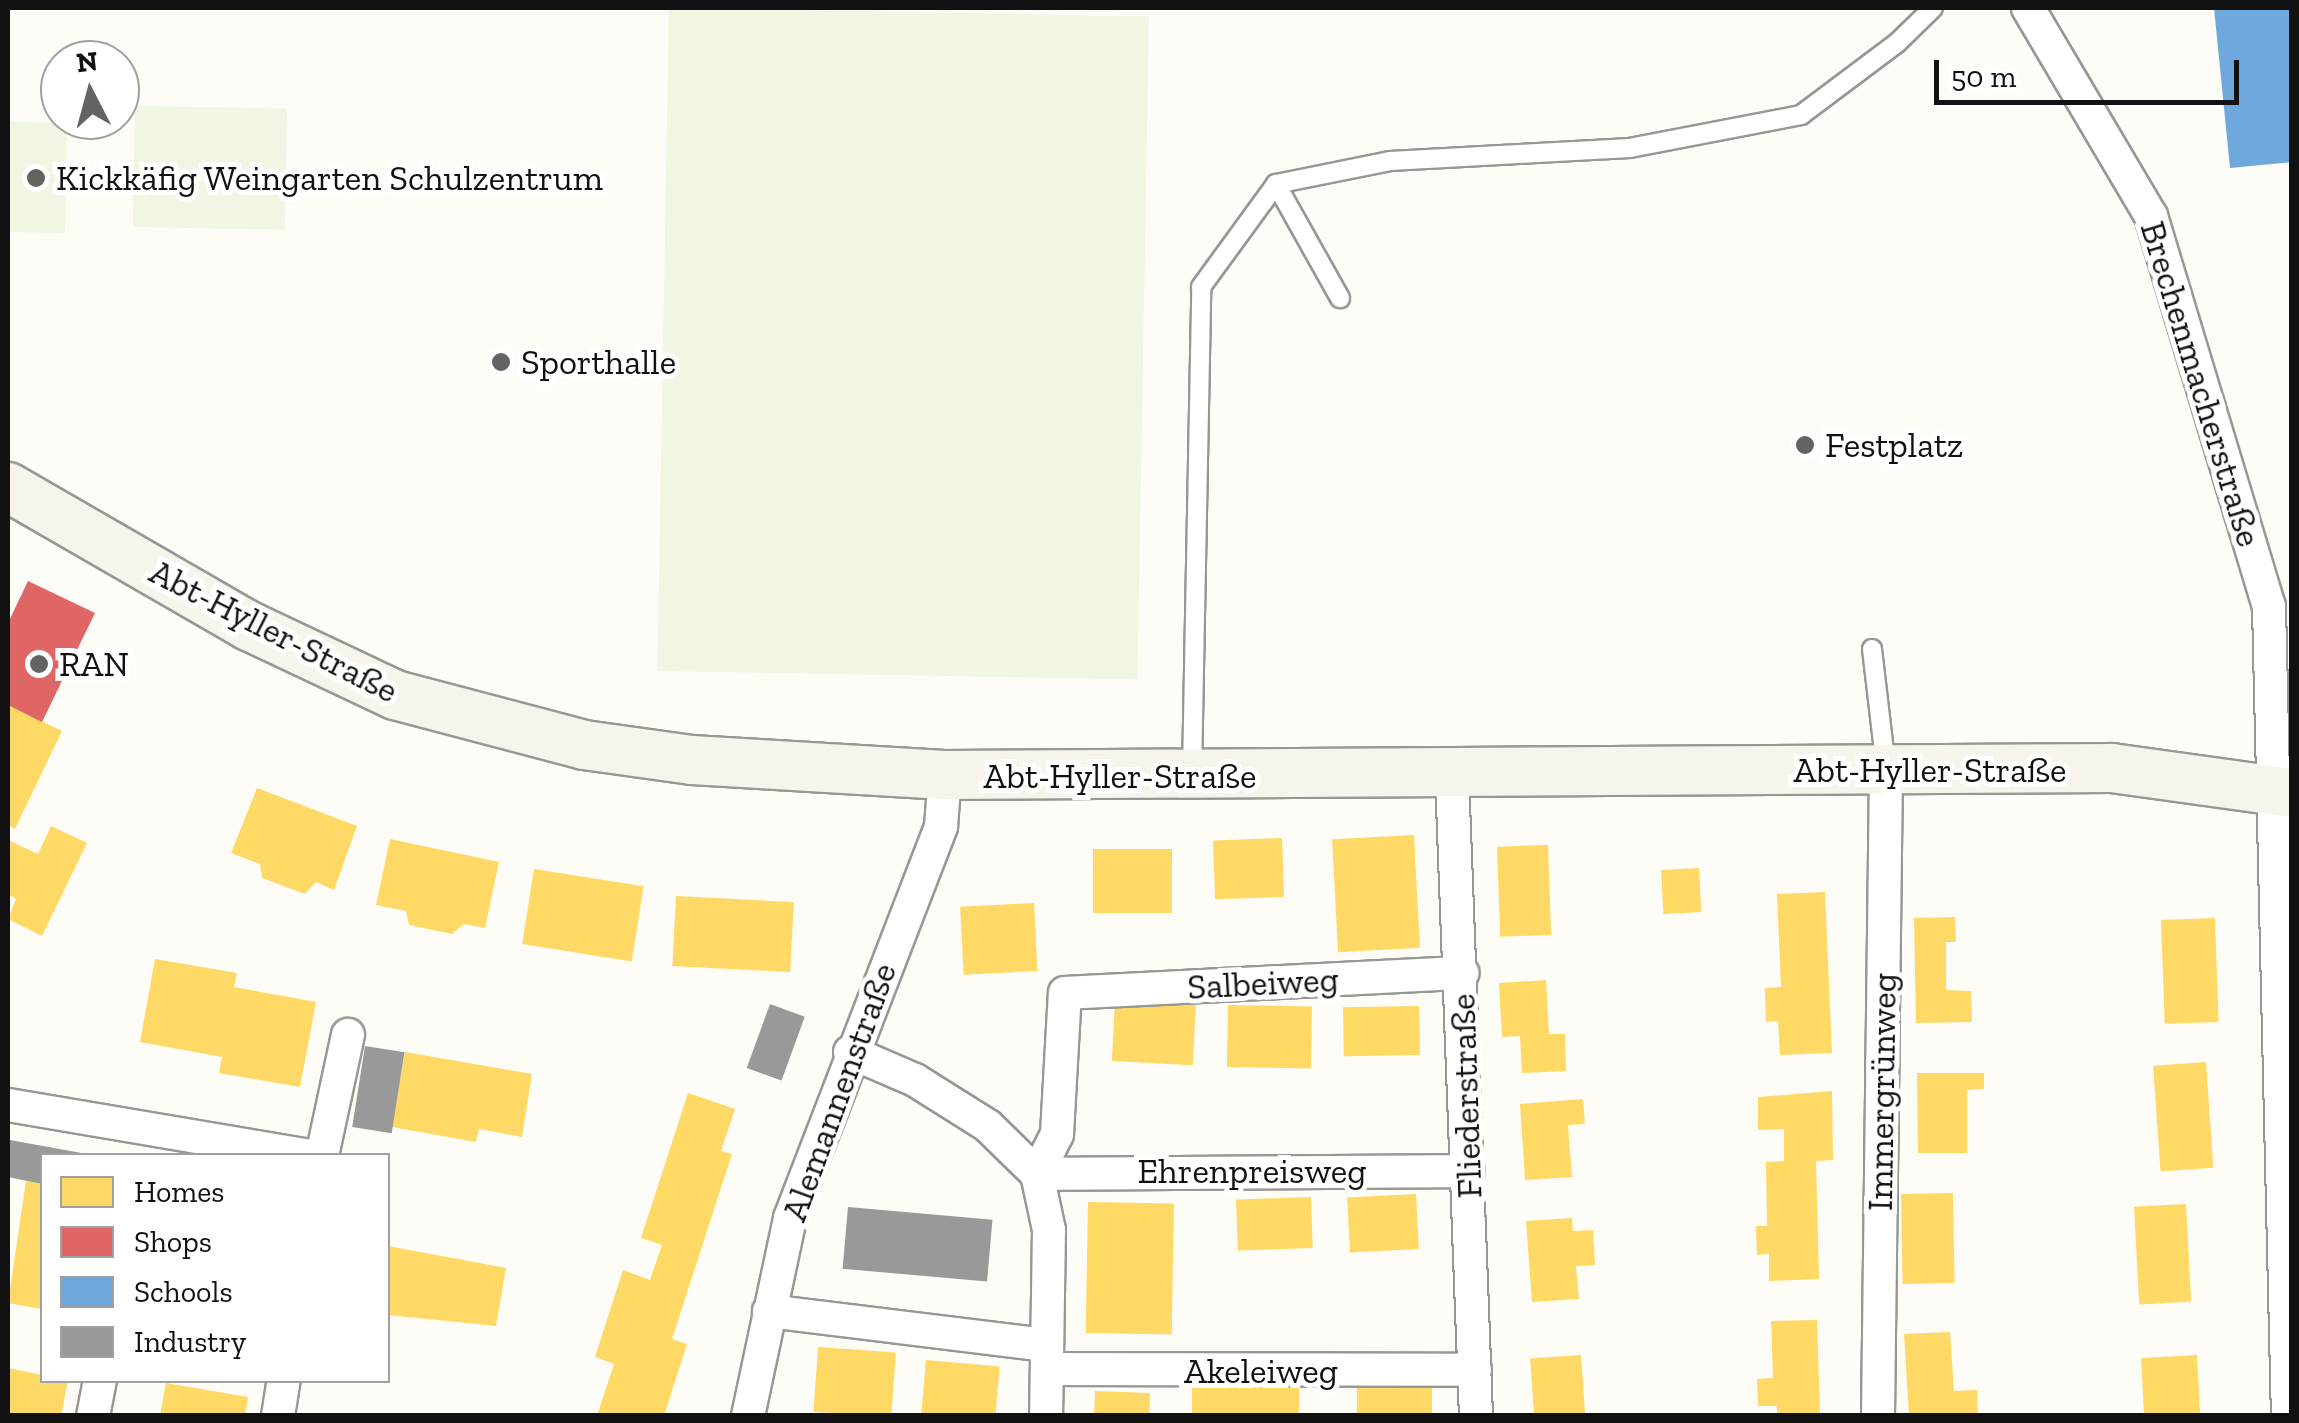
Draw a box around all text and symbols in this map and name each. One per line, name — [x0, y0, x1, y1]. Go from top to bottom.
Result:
north arrow — [40, 40, 140, 140]
scale bar — [1939, 40, 2244, 102]
text: N — [75, 44, 99, 79]
text: 50 m — [1951, 59, 2016, 95]
place label: Kickkäfig Weingarten Schulzentrum — [56, 157, 604, 199]
marker: Kickkäfig Weingarten Schulzentrum — [25, 167, 47, 189]
street label: Brechenmacherstraße — [2132, 216, 2270, 552]
place label: Sporthalle — [521, 341, 676, 383]
marker: Sporthalle — [490, 351, 512, 373]
place label: Festplatz — [1825, 424, 1963, 466]
marker: Festplatz — [1794, 434, 1816, 456]
street label: Abt-Hyller-Straße — [143, 550, 405, 712]
place label: RAN — [59, 643, 129, 685]
marker: RAN — [28, 653, 50, 675]
street label: Abt-Hyller-Straße — [1794, 749, 2066, 791]
street label: Abt-Hyller-Straße — [984, 755, 1256, 797]
street label: Alemannenstraße — [773, 957, 905, 1227]
street label: Salbeiweg — [1186, 958, 1340, 1008]
street label: Immergrünweg — [1859, 973, 1905, 1211]
street label: Fliederstraße — [1441, 993, 1491, 1199]
street label: Ehrenpreisweg — [1138, 1150, 1366, 1192]
legend — [40, 1153, 390, 1383]
text: Homes — [134, 1174, 224, 1210]
text: Shops — [134, 1224, 212, 1260]
text: Schools — [134, 1274, 233, 1310]
text: Industry — [134, 1324, 246, 1360]
street label: Akeleiweg — [1184, 1350, 1338, 1392]

